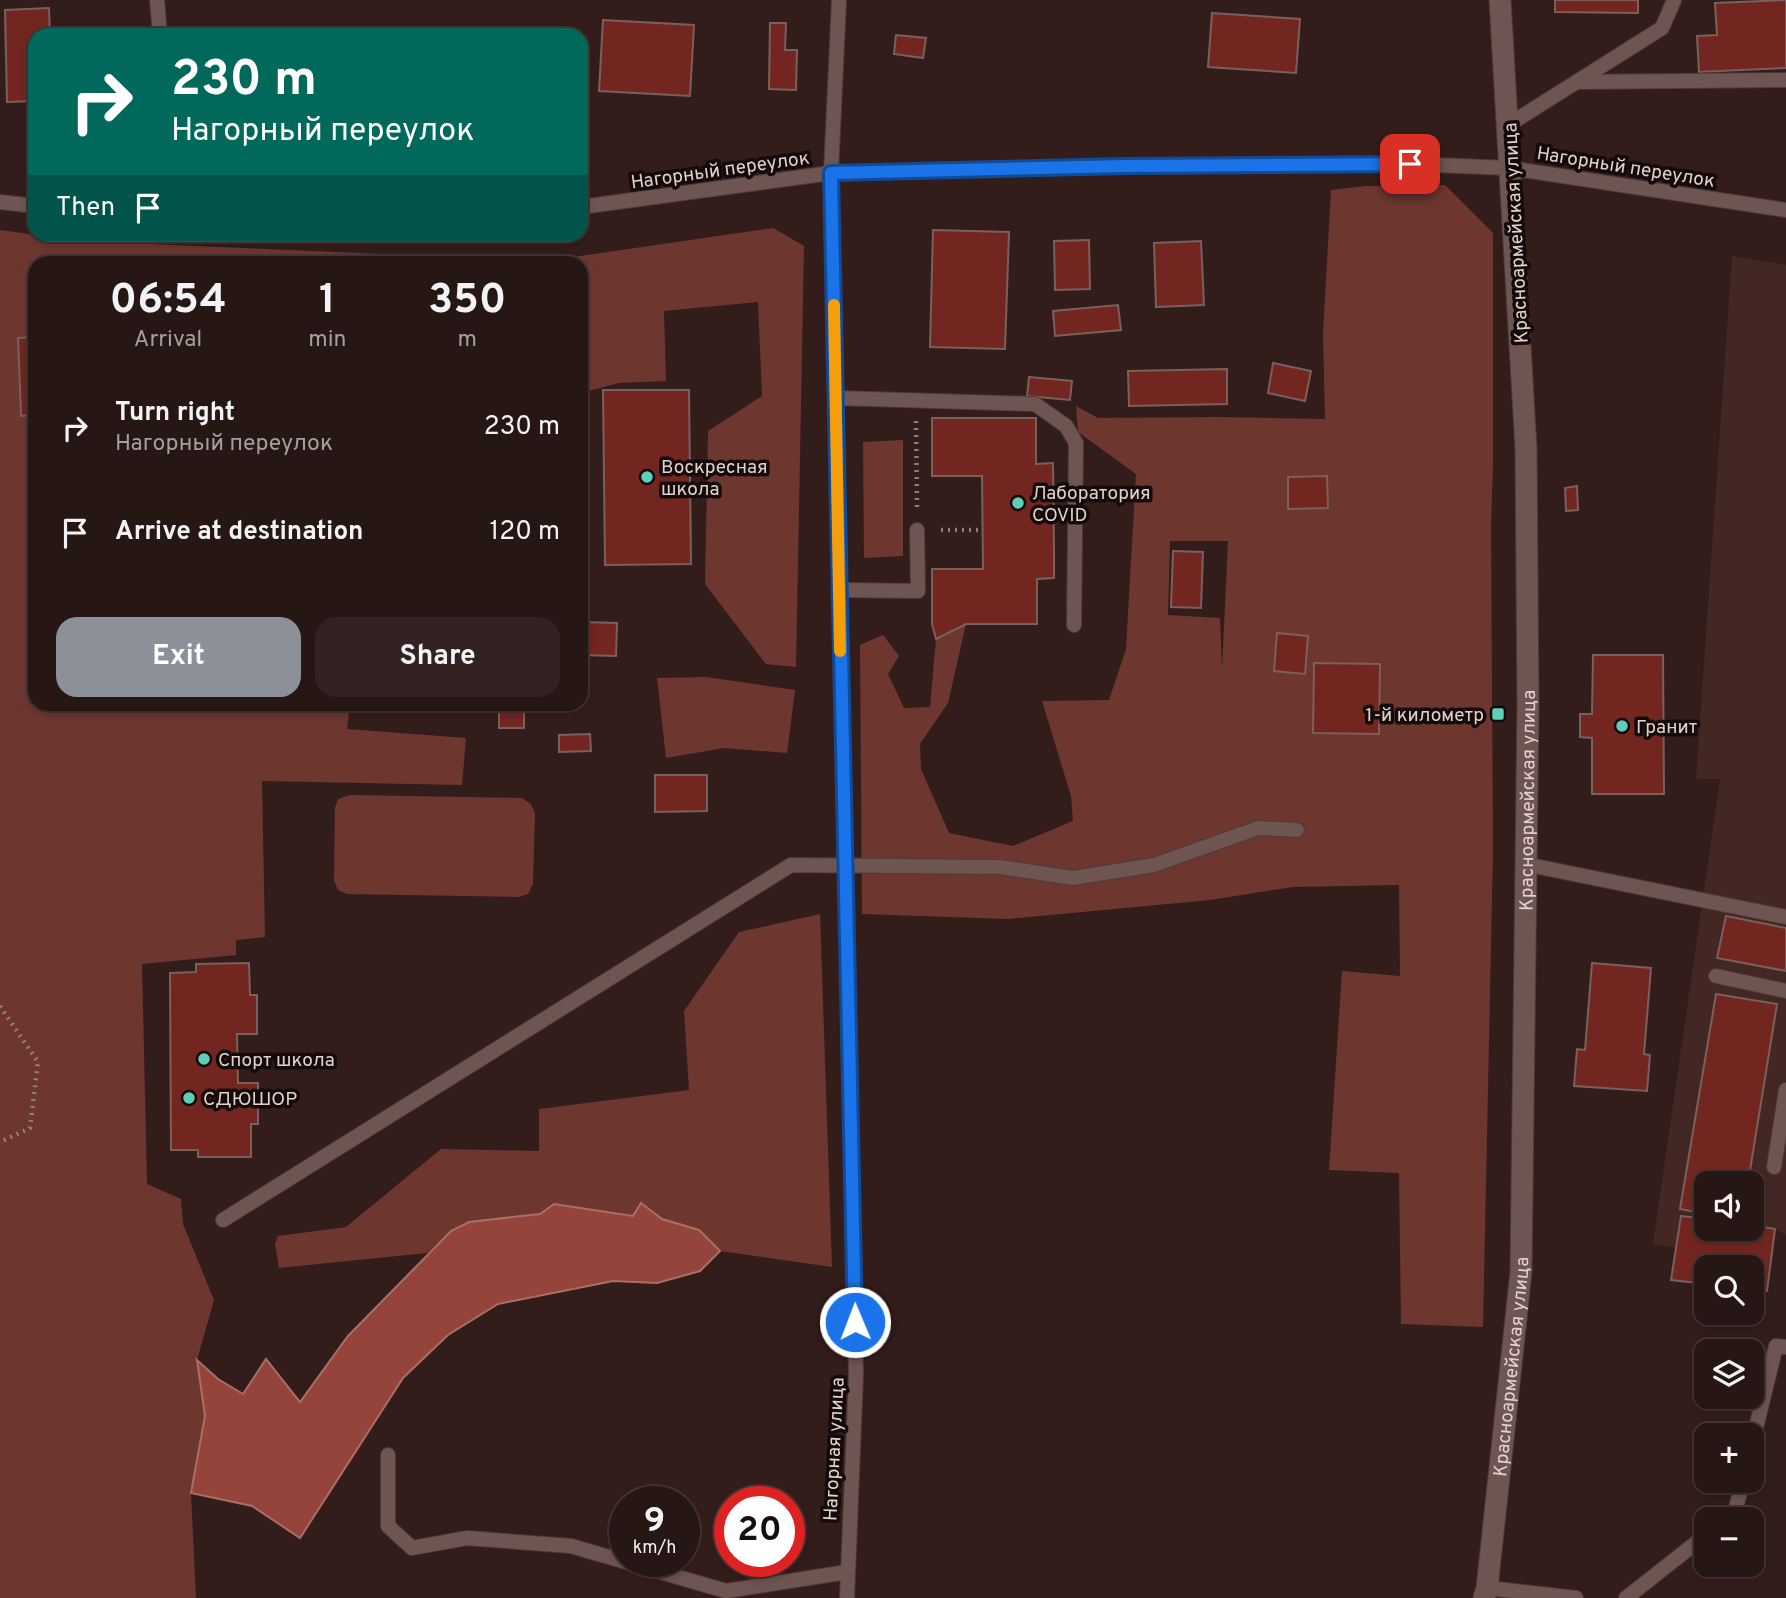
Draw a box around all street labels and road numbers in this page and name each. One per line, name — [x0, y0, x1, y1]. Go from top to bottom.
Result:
street label: Красноармейская улица — [1499, 122, 1535, 344]
street label: Нагорный переулок — [1535, 142, 1717, 194]
street label: Нагорный переулок — [629, 147, 811, 195]
street label: Красноармейская улица — [1515, 690, 1542, 911]
street label: Красноармейская улица — [1489, 1257, 1535, 1478]
street label: Нагорная улица — [819, 1377, 851, 1522]

